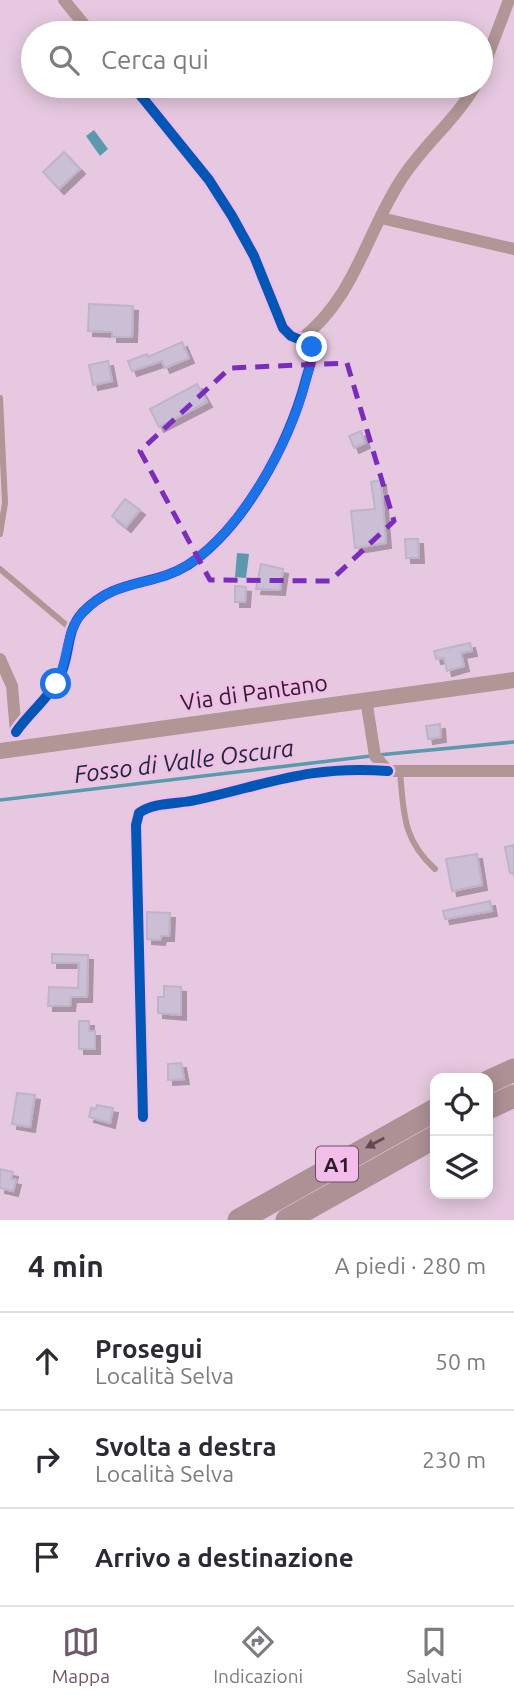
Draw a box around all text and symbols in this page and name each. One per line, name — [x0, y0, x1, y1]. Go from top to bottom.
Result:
search box — [21, 21, 493, 98]
icon: search — [45, 41, 83, 79]
text: Cerca qui — [101, 45, 209, 74]
route end — [296, 331, 327, 362]
route start — [40, 668, 71, 699]
street label: Via di Pantano — [179, 669, 329, 715]
water label: Fosso di Valle Oscura — [73, 734, 295, 788]
map controls — [430, 1073, 493, 1199]
button: locate — [430, 1073, 493, 1136]
button: layers — [430, 1136, 493, 1199]
one-way arrow — [365, 1137, 385, 1149]
road number: A1 — [316, 1146, 358, 1182]
text: 4 min — [28, 1249, 104, 1283]
text: A piedi · 280 m — [335, 1253, 486, 1278]
text: Prosegui — [95, 1334, 203, 1363]
icon: ahead — [28, 1342, 66, 1380]
text: 50 m — [435, 1349, 486, 1374]
text: Località Selva — [95, 1363, 234, 1388]
text: Svolta a destra — [95, 1432, 277, 1461]
icon: right — [28, 1440, 66, 1478]
text: 230 m — [422, 1447, 486, 1472]
text: Località Selva — [95, 1461, 234, 1486]
icon: arrive — [28, 1538, 66, 1576]
text: Arrivo a destinazione — [95, 1543, 354, 1572]
tab: Mappa — [52, 1623, 110, 1687]
tab: Indicazioni — [213, 1623, 303, 1687]
tab: Salvati — [407, 1623, 462, 1687]

